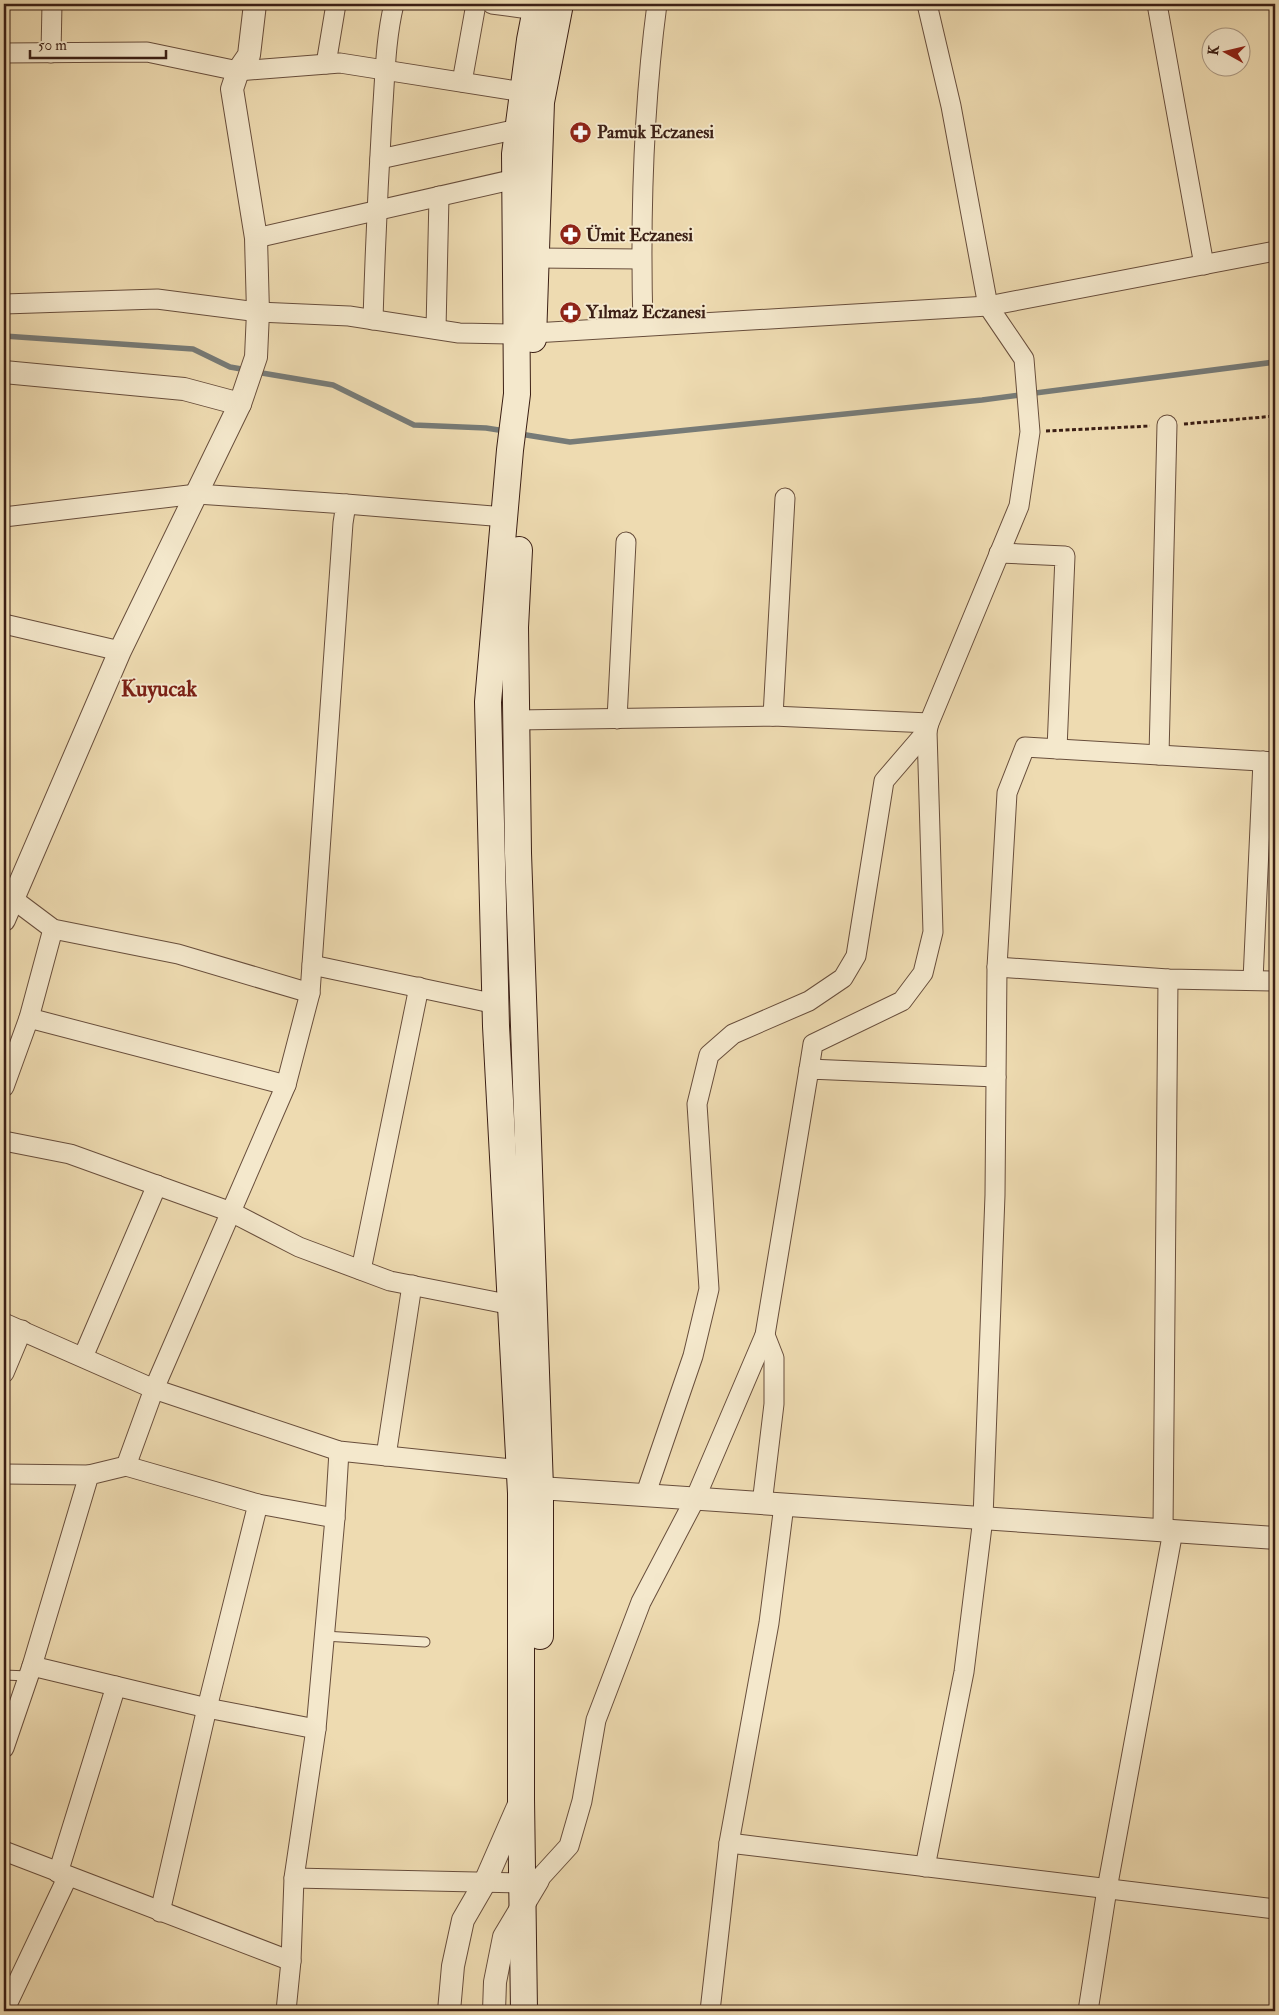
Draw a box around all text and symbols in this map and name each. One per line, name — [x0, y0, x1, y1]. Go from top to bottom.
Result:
scale bar — [30, 28, 166, 60]
north arrow — [1202, 28, 1252, 78]
text: 50 m — [38, 36, 67, 55]
text: K — [1205, 43, 1223, 56]
pharmacy icon: Pamuk Eczanesi — [569, 120, 593, 144]
place label: Pamuk Eczanesi — [597, 121, 714, 144]
pharmacy icon: Ümit Eczanesi — [558, 223, 582, 247]
place label: Ümit Eczanesi — [586, 224, 693, 247]
pharmacy icon: Yılmaz Eczanesi — [558, 300, 582, 324]
place label: Yılmaz Eczanesi — [585, 301, 706, 324]
district label: Kuyucak — [121, 675, 197, 704]

